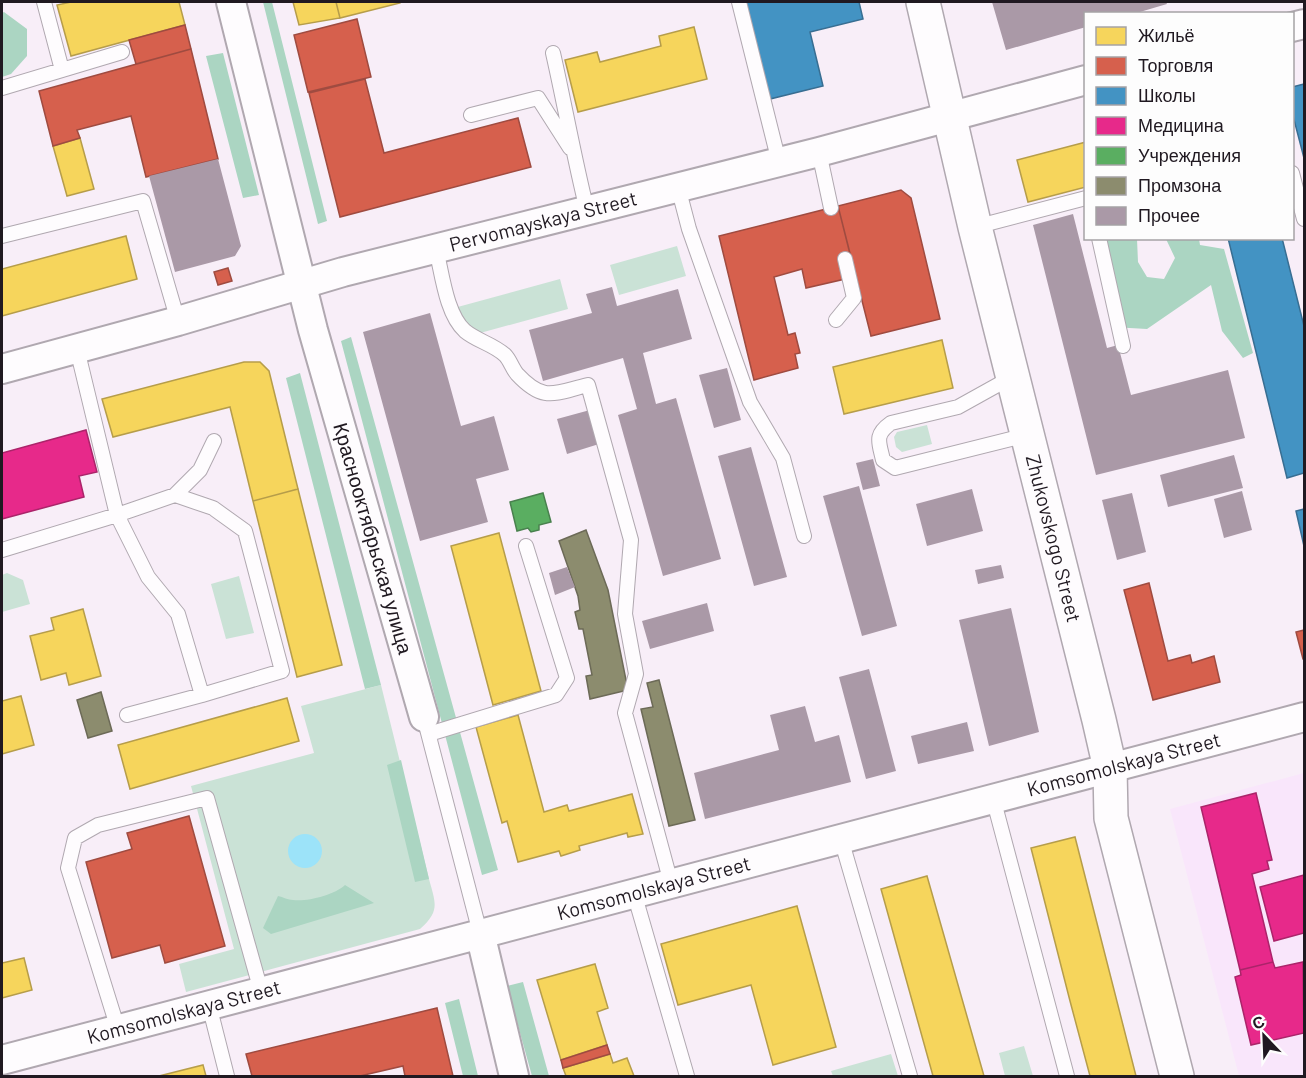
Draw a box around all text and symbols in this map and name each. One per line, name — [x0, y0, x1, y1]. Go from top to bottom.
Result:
legend — [1084, 12, 1294, 240]
text: Жильё — [1138, 24, 1195, 46]
text: Торговля — [1138, 54, 1213, 76]
text: Школы — [1138, 84, 1196, 106]
text: Медицина — [1138, 114, 1225, 136]
text: Учреждения — [1138, 144, 1241, 166]
text: Промзона — [1138, 174, 1222, 196]
street label: Pervomayskaya Street — [447, 185, 639, 256]
text: Прочее — [1138, 204, 1200, 226]
street label: Краснооктябрьская улица — [329, 420, 419, 657]
street label: Zhukovskogo Street — [1022, 452, 1087, 624]
street label: Komsomolskaya Street — [1024, 727, 1223, 801]
street label: Komsomolskaya Street — [554, 850, 753, 924]
street label: Komsomolskaya Street — [84, 974, 283, 1048]
north arrow — [1234, 1006, 1294, 1066]
text: С — [1249, 1011, 1267, 1033]

